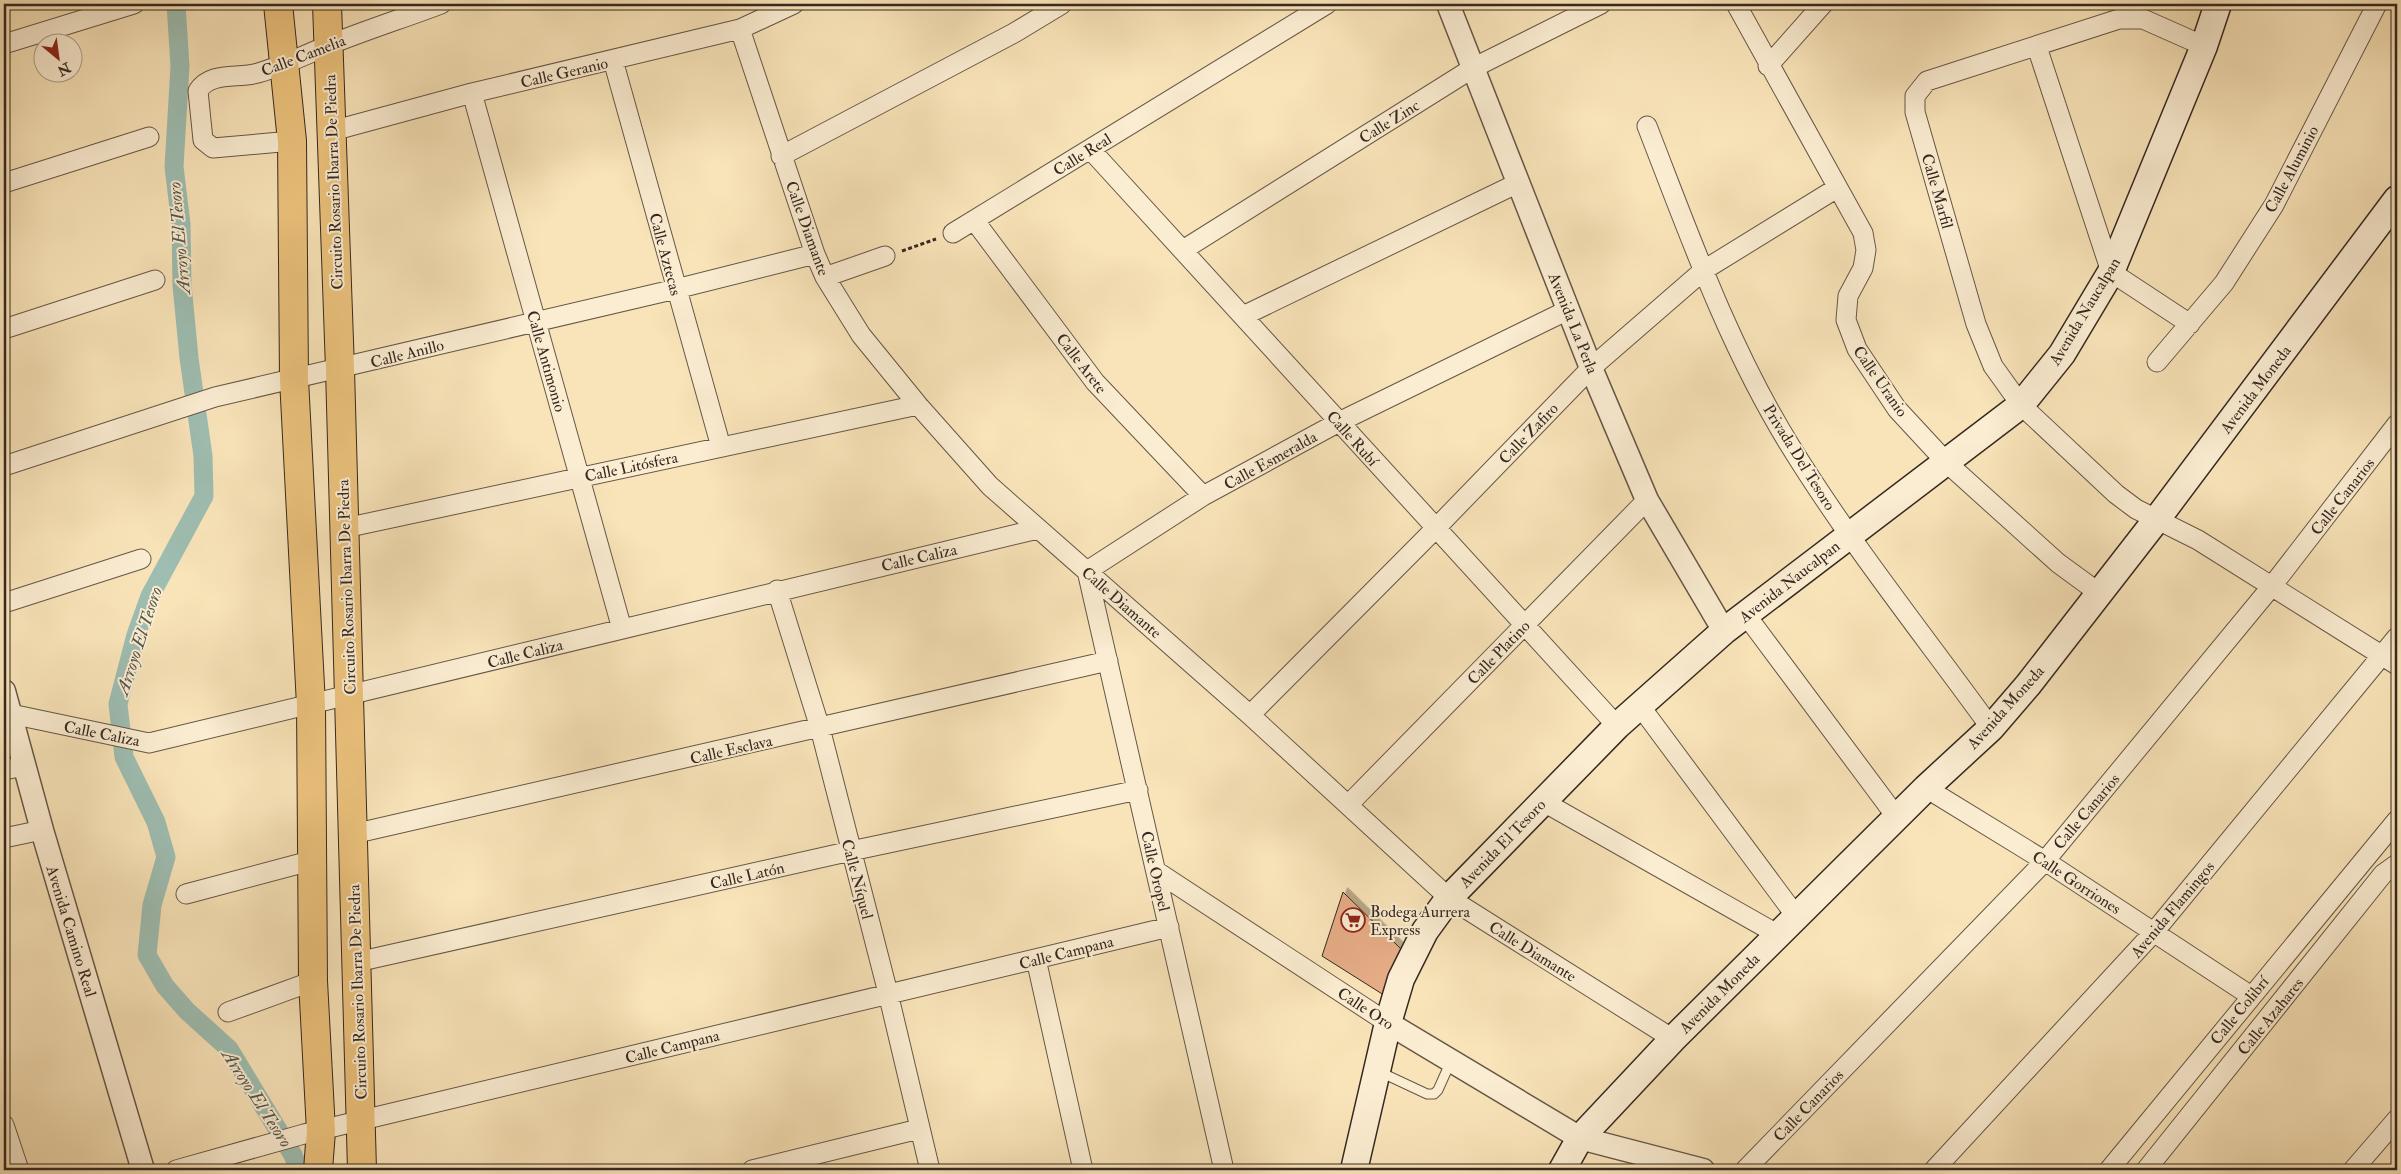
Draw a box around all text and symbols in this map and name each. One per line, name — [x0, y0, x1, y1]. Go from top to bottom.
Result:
street label: Calle Camelia — [258, 31, 349, 81]
north arrow — [32, 32, 82, 82]
street label: Calle Geranio — [519, 53, 610, 93]
text: N — [54, 58, 75, 80]
street label: Circuito Rosario Ibarra De Piedra — [320, 74, 348, 290]
street label: Calle Zinc — [1356, 95, 1424, 148]
street label: Calle Aluminio — [2261, 122, 2323, 216]
street label: Calle Real — [1050, 129, 1115, 181]
street label: Calle Marfil — [1917, 151, 1957, 231]
street label: Calle Diamante — [781, 178, 834, 279]
water label: Arroyo El Tesoro — [163, 181, 196, 297]
street label: Calle Aztecas — [644, 211, 686, 298]
street label: Avenida Naucalpan — [2044, 254, 2126, 370]
street label: Avenida La Perla — [1543, 269, 1603, 377]
street label: Calle Antimonio — [522, 308, 570, 414]
street label: Calle Arete — [1051, 329, 1111, 398]
street label: Calle Anillo — [368, 335, 446, 373]
street label: Avenida Moneda — [2215, 341, 2296, 439]
street label: Calle Uranio — [1848, 342, 1912, 421]
street label: Calle Zafiro — [1495, 399, 1563, 468]
street label: Privada Del Tesoro — [1759, 401, 1840, 514]
street label: Calle Rubí — [1322, 407, 1384, 472]
street label: Calle Esmeralda — [1220, 427, 1321, 495]
street label: Calle Litósfera — [583, 447, 680, 487]
street label: Calle Canarios — [2306, 454, 2379, 539]
street label: Circuito Rosario Ibarra De Piedra — [333, 479, 361, 695]
street label: Avenida Naucalpan — [1734, 536, 1845, 629]
street label: Calle Caliza — [879, 539, 960, 576]
street label: Calle Diamante — [1077, 563, 1166, 643]
water label: Arroyo El Tesoro — [111, 584, 168, 700]
street label: Calle Platino — [1463, 616, 1535, 689]
street label: Calle Caliza — [485, 635, 566, 673]
street label: Avenida Moneda — [1962, 661, 2049, 754]
street label: Calle Caliza — [62, 717, 142, 751]
street label: Calle Esclava — [688, 731, 775, 769]
street label: Calle Canarios — [2049, 770, 2124, 854]
street label: Avenida El Tesoro — [1455, 795, 1550, 893]
street label: Calle Oropel — [1135, 829, 1174, 914]
street label: Calle Níquel — [837, 837, 877, 921]
street label: Calle Gorriones — [2028, 847, 2125, 919]
street label: Avenida Flamingos — [2126, 857, 2219, 963]
street label: Calle Latón — [708, 858, 786, 894]
street label: Avenida Camino Real — [41, 862, 101, 999]
street label: Circuito Rosario Ibarra De Piedra — [344, 884, 372, 1100]
place label: Bodega Aurrera Express — [1370, 902, 1470, 941]
supermarket icon: Bodega Aurrera Express — [1340, 907, 1366, 933]
street label: Calle Diamante — [1485, 917, 1580, 987]
street label: Calle Campana — [1017, 931, 1116, 975]
street label: Avenida Moneda — [1675, 949, 1764, 1039]
street label: Calle Colibrí — [2206, 971, 2274, 1049]
street label: Calle Azahares — [2233, 974, 2308, 1059]
street label: Calle Oro — [1334, 983, 1398, 1035]
street label: Calle Campana — [623, 1025, 722, 1069]
water label: Arroyo El Tesoro — [215, 1043, 297, 1152]
street label: Calle Canarios — [1769, 1065, 1848, 1146]

